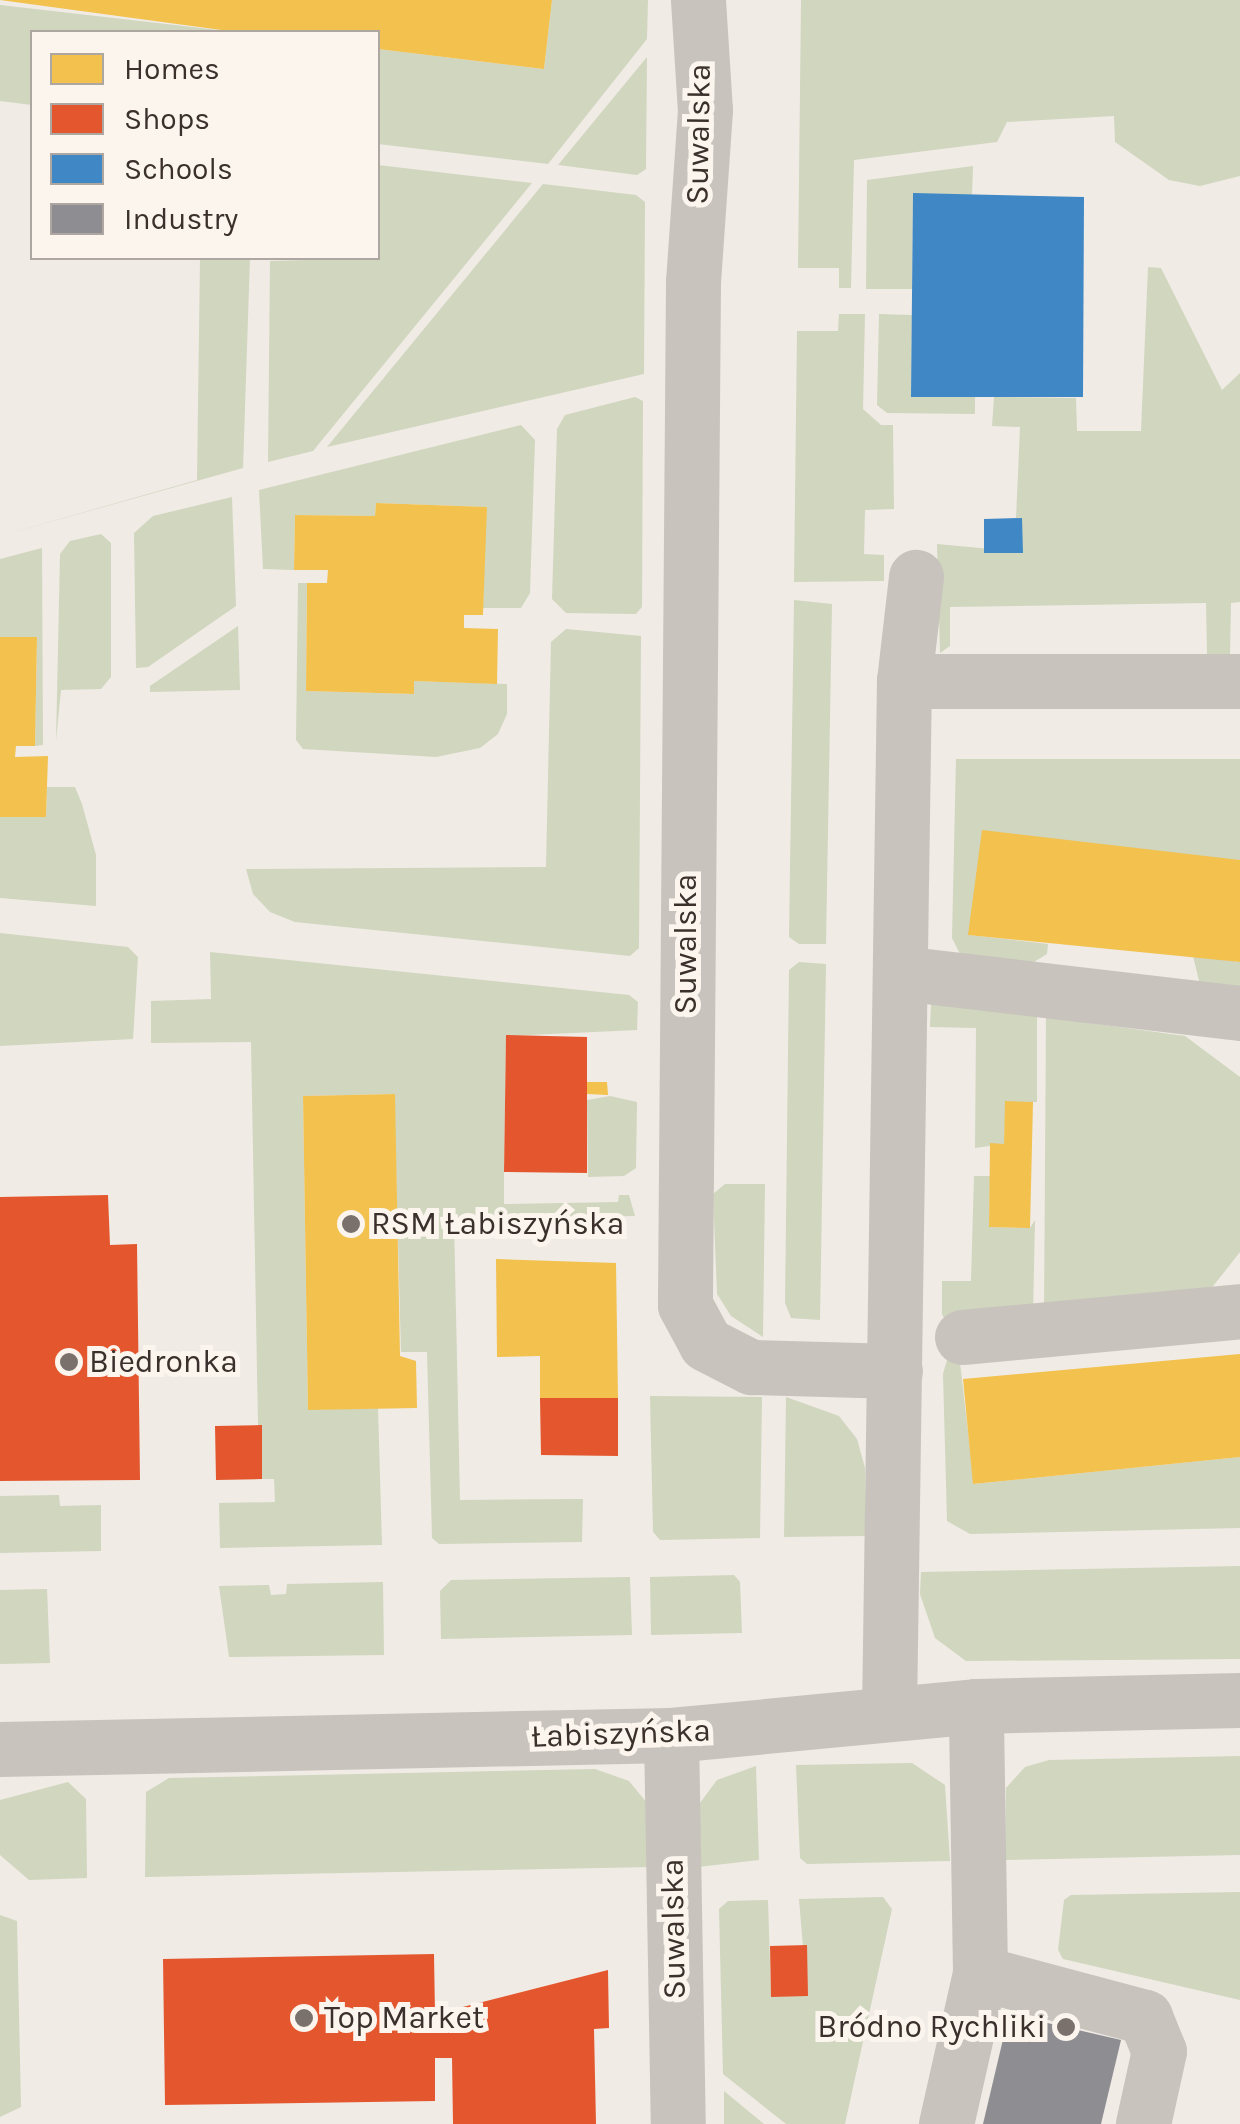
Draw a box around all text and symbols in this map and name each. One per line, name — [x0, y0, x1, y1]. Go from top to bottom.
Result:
legend — [30, 30, 380, 260]
text: Homes — [124, 51, 220, 87]
street label: Suwalska — [679, 63, 719, 205]
text: Shops — [124, 101, 210, 137]
text: Schools — [124, 151, 233, 187]
text: Industry — [124, 201, 238, 237]
street label: Suwalska — [667, 874, 705, 1014]
place label: RSM Łabiszyńska — [371, 1205, 624, 1243]
marker: RSM Łabiszyńska — [340, 1213, 362, 1235]
place label: Biedronka — [89, 1343, 238, 1381]
marker: Biedronka — [58, 1351, 80, 1373]
street label: Łabiszyńska — [531, 1712, 711, 1756]
street label: Suwalska — [654, 1858, 694, 2000]
place label: Top Market — [324, 1999, 484, 2037]
marker: Top Market — [293, 2007, 315, 2029]
place label: Bródno Rychliki — [817, 2008, 1046, 2046]
marker: Bródno Rychliki — [1055, 2016, 1077, 2038]

